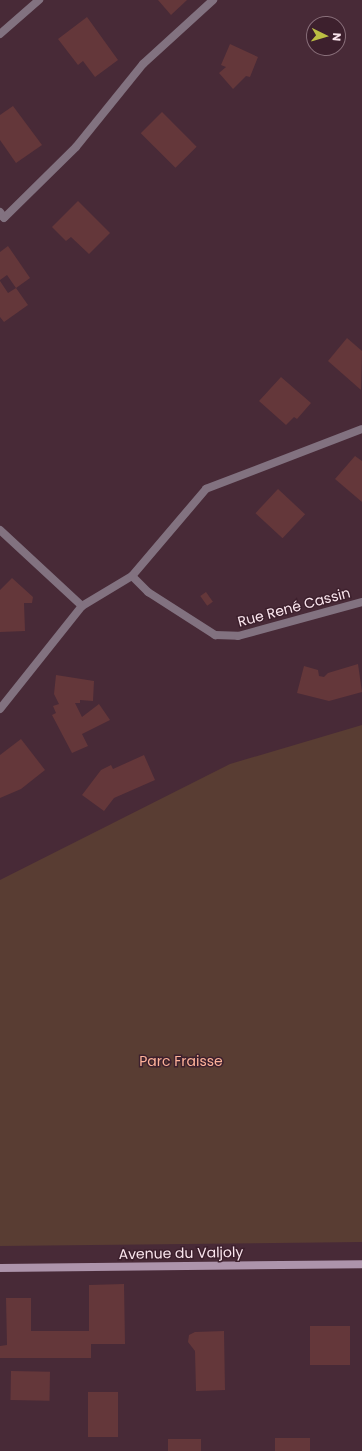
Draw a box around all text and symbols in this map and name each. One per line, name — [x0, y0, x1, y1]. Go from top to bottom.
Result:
north arrow — [306, 16, 346, 56]
text: N — [329, 32, 345, 42]
street label: Rue René Cassin — [236, 584, 352, 630]
park label: Parc Fraisse — [139, 1053, 223, 1069]
street label: Avenue du Valjoly — [119, 1244, 243, 1262]

